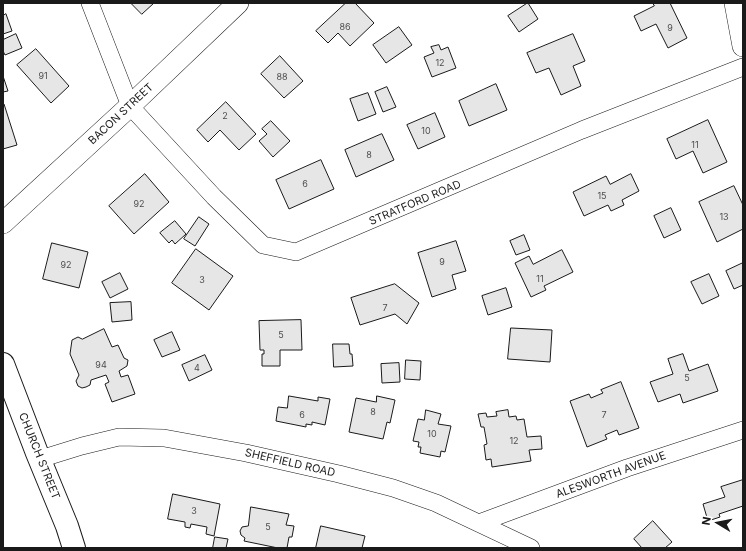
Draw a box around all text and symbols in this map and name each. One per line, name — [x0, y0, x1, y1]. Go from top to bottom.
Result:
house number: 86 — [339, 22, 351, 32]
house number: 9 — [667, 23, 673, 33]
house number: 12 — [435, 58, 445, 68]
house number: 91 — [38, 71, 48, 81]
house number: 88 — [276, 72, 288, 82]
street label: BACON STREET — [86, 81, 156, 147]
house number: 2 — [222, 111, 228, 121]
house number: 10 — [421, 126, 431, 136]
house number: 11 — [691, 140, 699, 150]
house number: 8 — [366, 150, 372, 160]
street label: STRATFORD ROAD — [367, 178, 463, 228]
house number: 6 — [302, 179, 308, 189]
house number: 15 — [597, 191, 607, 201]
house number: 92 — [133, 199, 145, 209]
house number: 13 — [719, 212, 729, 222]
house number: 9 — [439, 257, 445, 267]
house number: 92 — [60, 260, 72, 270]
house number: 11 — [536, 274, 544, 284]
house number: 3 — [199, 275, 205, 285]
house number: 7 — [382, 303, 388, 313]
house number: 5 — [278, 330, 284, 340]
house number: 94 — [95, 360, 107, 370]
house number: 4 — [194, 363, 200, 373]
house number: 5 — [684, 373, 690, 383]
house number: 8 — [370, 407, 376, 417]
house number: 6 — [299, 410, 305, 420]
house number: 7 — [601, 410, 607, 420]
street label: CHURCH STREET — [16, 411, 62, 501]
house number: 10 — [427, 429, 437, 439]
house number: 12 — [509, 436, 519, 446]
street label: SHEFFIELD ROAD — [244, 446, 336, 480]
street label: ALESWORTH AVENUE — [554, 449, 668, 501]
north arrow — [698, 503, 738, 543]
house number: 3 — [191, 506, 197, 516]
text: N — [699, 516, 714, 526]
house number: 5 — [265, 522, 271, 532]

